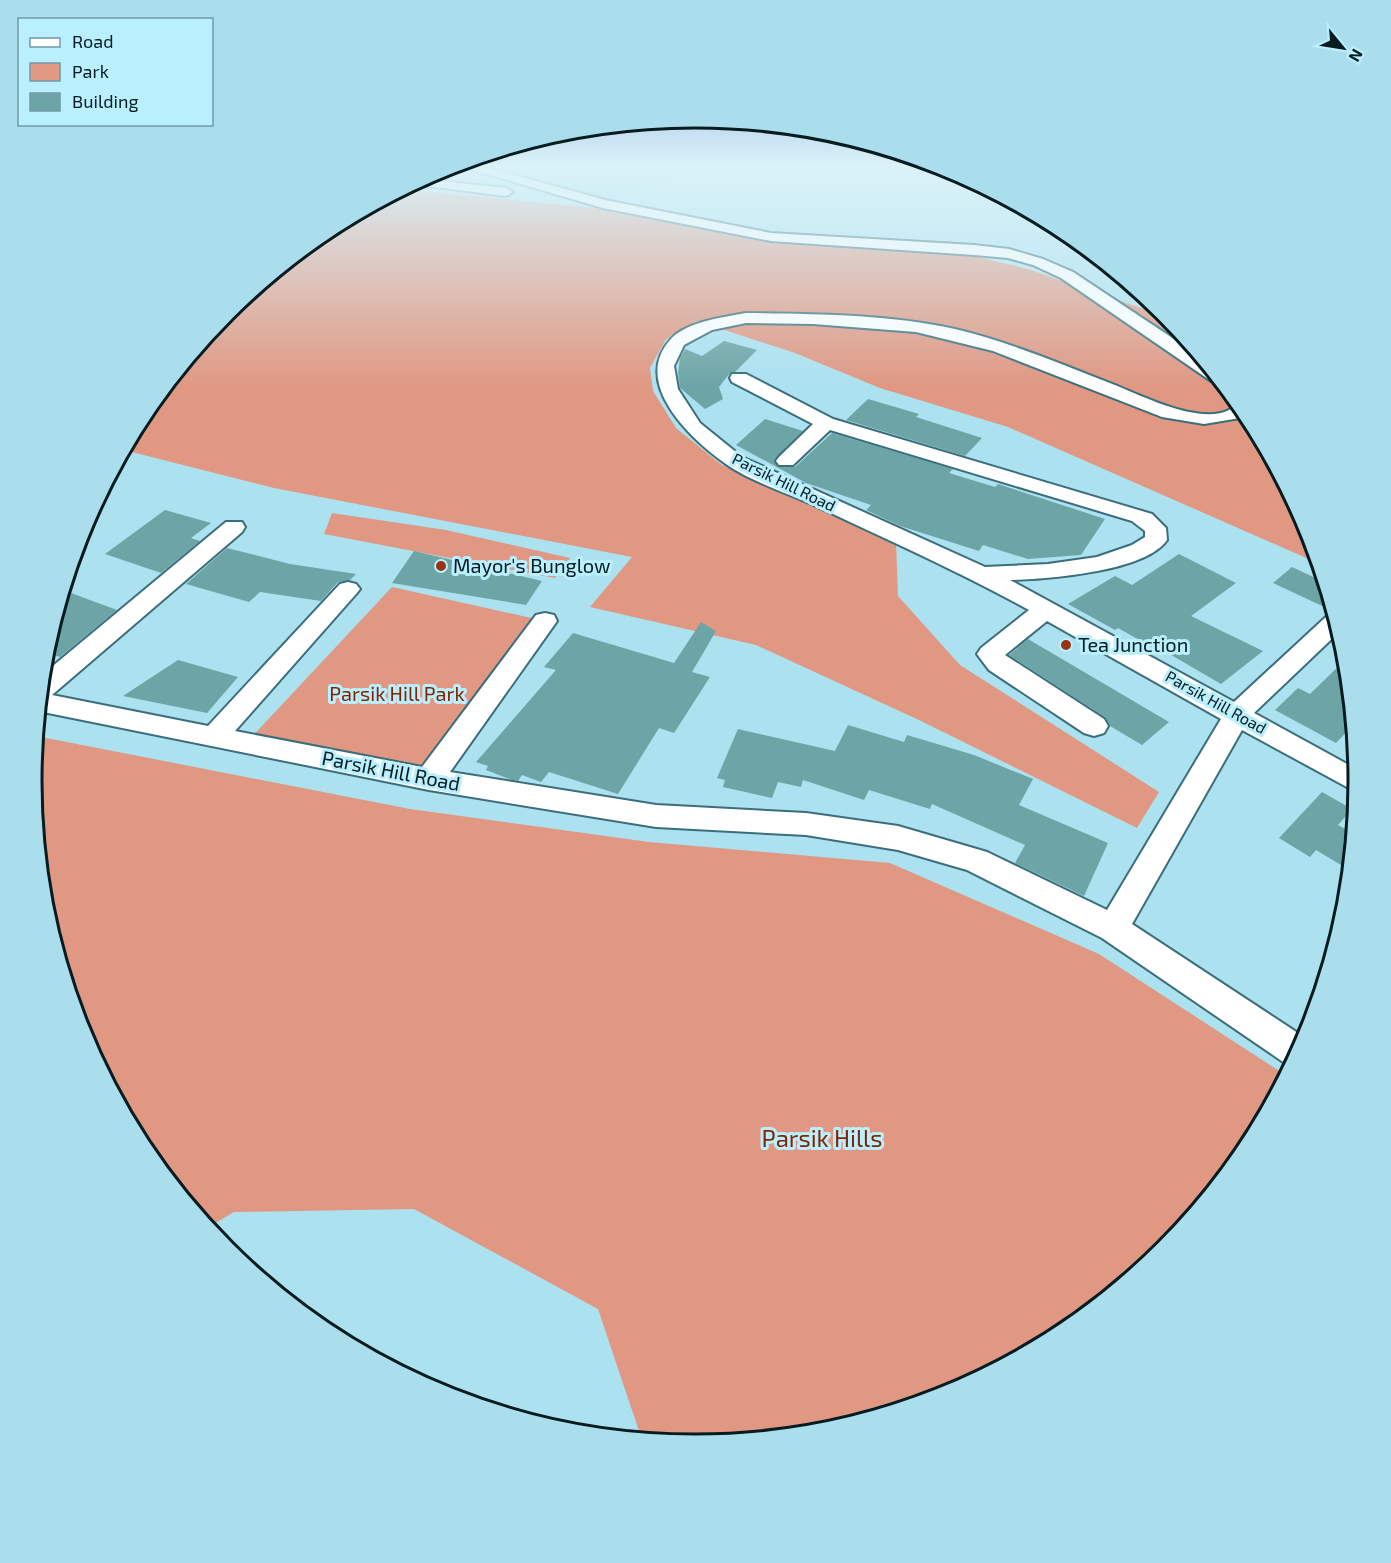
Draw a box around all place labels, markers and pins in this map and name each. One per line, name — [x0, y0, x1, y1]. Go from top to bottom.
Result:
place label: Mayor's Bunglow — [453, 553, 610, 577]
marker: Mayor's Bunglow — [434, 559, 448, 573]
place label: Tea Junction — [1078, 632, 1188, 656]
marker: Tea Junction — [1059, 638, 1073, 652]

